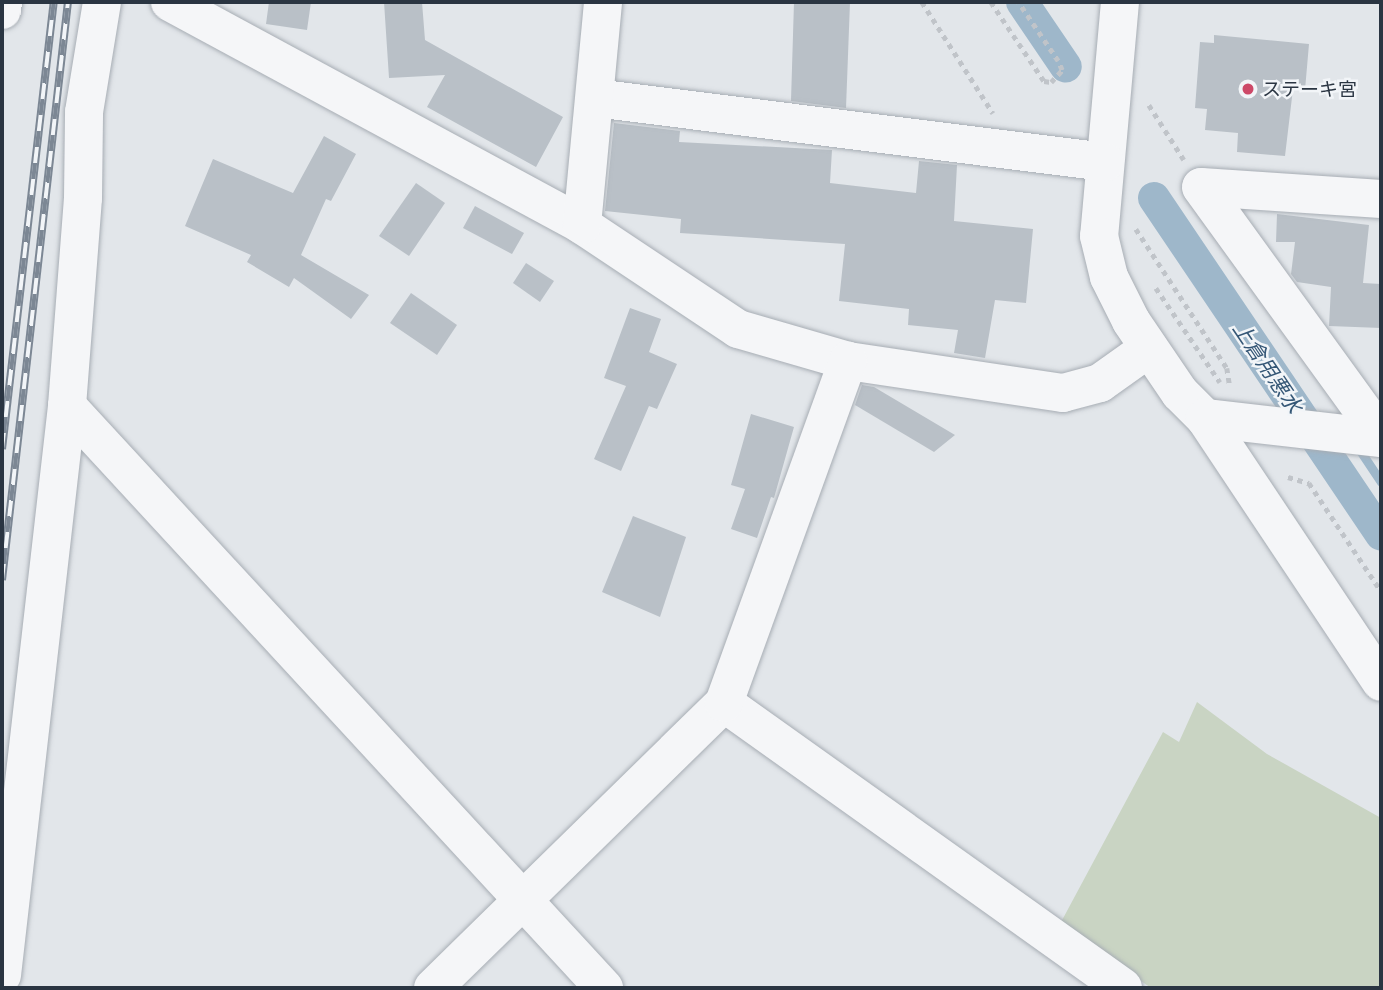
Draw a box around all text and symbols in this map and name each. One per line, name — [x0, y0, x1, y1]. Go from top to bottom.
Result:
place label: ステーキ宮 — [1262, 78, 1357, 100]
marker: ステーキ宮 — [1240, 81, 1256, 97]
water label: 上倉用悪水 — [1228, 316, 1308, 418]

